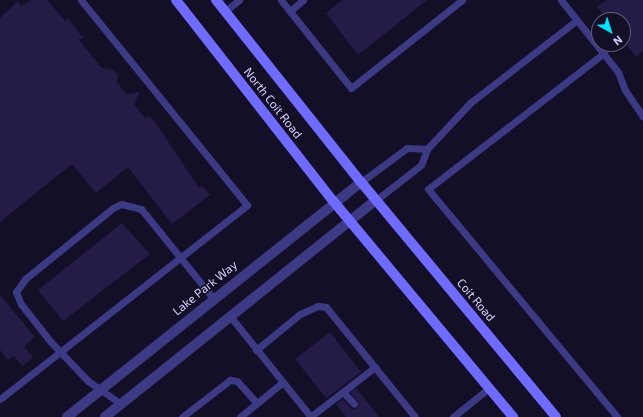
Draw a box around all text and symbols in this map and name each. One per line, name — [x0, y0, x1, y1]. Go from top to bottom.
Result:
north arrow — [591, 12, 631, 52]
text: N — [611, 33, 625, 48]
street label: North Coit Road — [241, 65, 305, 141]
street label: Lake Park Way — [170, 257, 240, 319]
street label: Coit Road — [454, 276, 498, 324]

